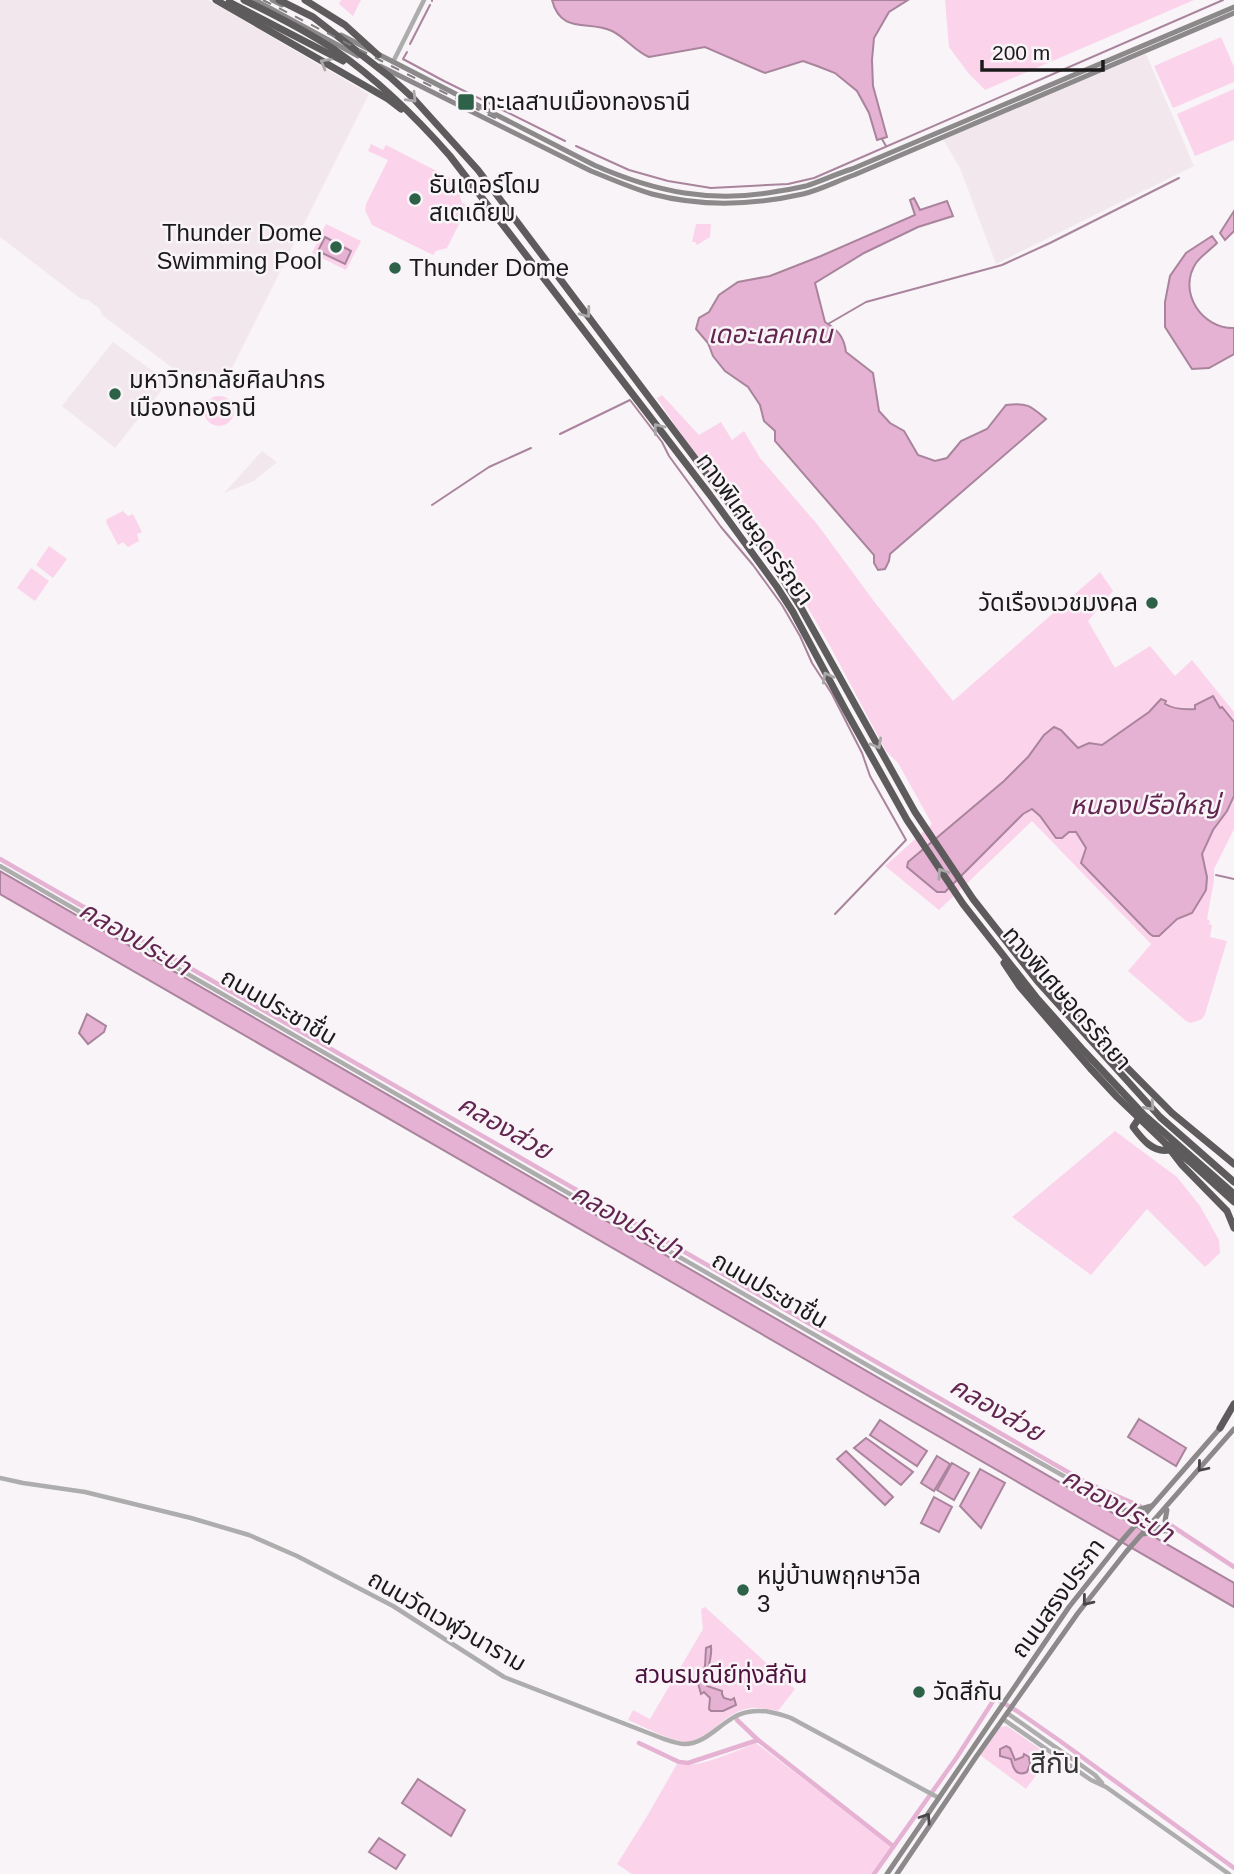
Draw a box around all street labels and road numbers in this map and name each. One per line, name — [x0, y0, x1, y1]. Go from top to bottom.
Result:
street label: ทางพิเศษอุดรรัถยา — [689, 447, 820, 611]
street label: ทางพิเศษอุดรรัถยา — [996, 920, 1137, 1076]
street label: ถนนประชาชื่น — [217, 960, 343, 1051]
street label: ถนนประชาชื่น — [708, 1243, 834, 1334]
street label: ถนนสรงประภา — [1005, 1533, 1110, 1663]
street label: ถนนวัดเวฬุวนาราม — [363, 1564, 531, 1678]

